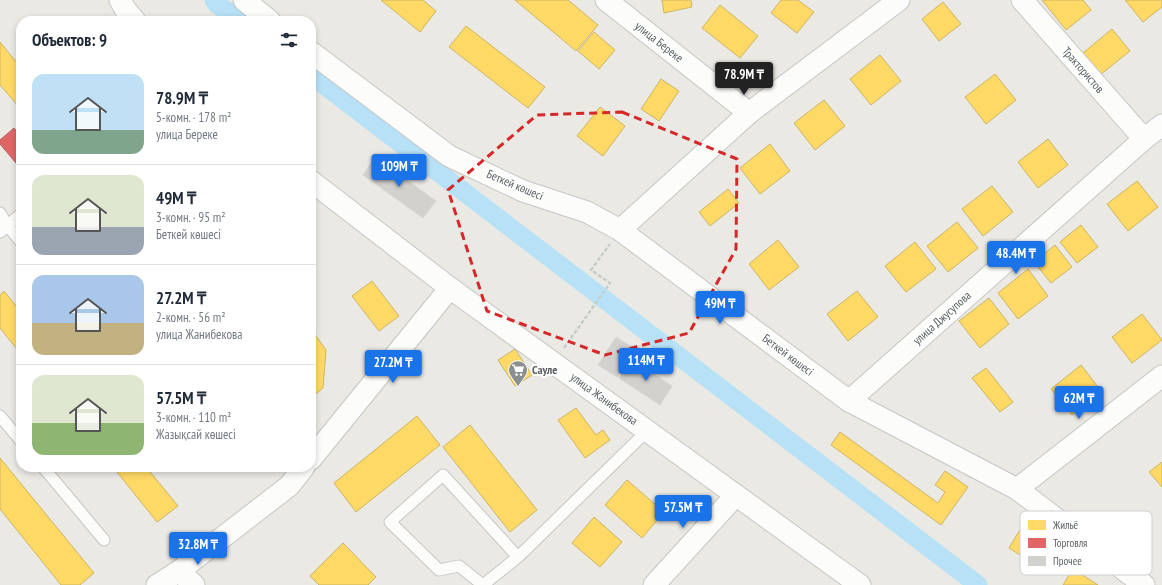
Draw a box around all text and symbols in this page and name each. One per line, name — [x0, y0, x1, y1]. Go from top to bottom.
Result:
street label: улица Береке — [632, 18, 686, 65]
text: Объектов: 9 — [32, 29, 107, 51]
icon: filters — [278, 29, 300, 51]
street label: Трактористов — [1059, 44, 1108, 96]
pin: 78.9M ₸ — [707, 62, 781, 96]
text: 78.9M ₸ — [724, 66, 764, 83]
text: 78.9M ₸ — [156, 87, 208, 109]
icon: home — [64, 90, 112, 138]
text: 5-комн. · 178 m² — [156, 109, 231, 126]
text: улица Береке — [156, 126, 218, 143]
pin: 109M ₸ — [366, 154, 432, 188]
text: 109M ₸ — [380, 158, 418, 175]
street label: Беткей көшесі — [485, 166, 546, 203]
text: 49M ₸ — [156, 187, 196, 209]
icon: home — [64, 191, 112, 239]
text: 3-комн. · 95 m² — [156, 209, 226, 226]
text: Беткей көшесі — [156, 226, 221, 243]
pin: 48.4M ₸ — [979, 241, 1053, 275]
text: 48.4M ₸ — [996, 245, 1036, 262]
text: 27.2M ₸ — [156, 287, 206, 309]
street label: улица Джусупова — [910, 288, 974, 348]
icon: home — [64, 291, 112, 339]
pin: 49M ₸ — [692, 291, 748, 325]
text: 49M ₸ — [705, 295, 735, 312]
text: 2-комн. · 56 m² — [156, 309, 226, 326]
text: улица Жанибекова — [156, 326, 242, 343]
street label: Беткей көшесі — [760, 331, 817, 379]
pin: 114M ₸ — [613, 348, 679, 382]
pin: 27.2M ₸ — [356, 350, 430, 384]
text: 114M ₸ — [627, 352, 665, 369]
text: 27.2M ₸ — [374, 354, 412, 371]
supermarket icon: Сауле — [507, 359, 529, 387]
place label: Сауле — [532, 362, 557, 377]
street label: улица Жанибекова — [568, 369, 641, 428]
pin: 62M ₸ — [1051, 386, 1107, 420]
text: 57.5M ₸ — [156, 387, 206, 409]
text: 62M ₸ — [1064, 390, 1094, 407]
icon: home — [64, 391, 112, 439]
text: 3-комн. · 110 m² — [156, 409, 231, 426]
text: Жазықсай көшесі — [156, 426, 236, 443]
pin: 57.5M ₸ — [646, 495, 720, 529]
text: 57.5M ₸ — [664, 499, 702, 516]
legend — [1020, 511, 1152, 575]
text: Жильё — [1052, 518, 1079, 532]
pin: 32.8M ₸ — [161, 532, 235, 566]
text: 32.8M ₸ — [178, 536, 218, 553]
text: Торговля — [1053, 536, 1087, 550]
text: Прочее — [1053, 554, 1082, 568]

